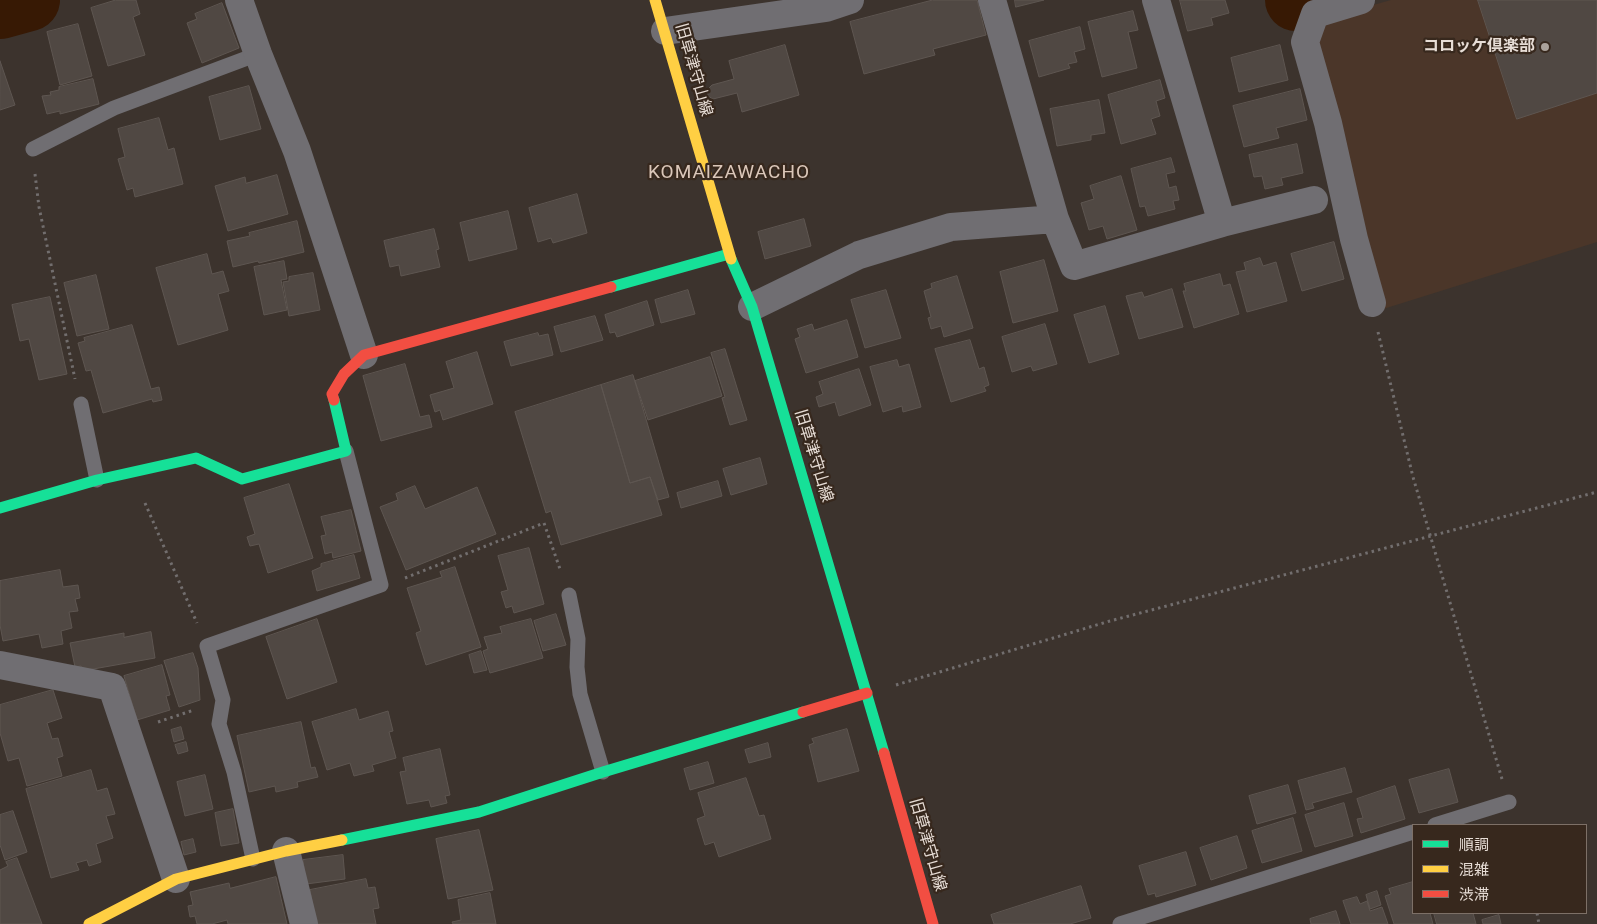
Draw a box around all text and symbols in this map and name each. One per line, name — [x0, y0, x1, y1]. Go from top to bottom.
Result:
street label: 旧草津守山線 — [671, 21, 715, 119]
place label: コロッケ倶楽部 — [1423, 37, 1535, 57]
marker: コロッケ倶楽部 — [1539, 41, 1551, 53]
district label: KOMAIZAWACHO — [646, 162, 812, 184]
street label: 旧草津守山線 — [790, 407, 836, 505]
street label: 旧草津守山線 — [905, 796, 949, 894]
legend — [1412, 824, 1587, 914]
text: 順調 — [1459, 836, 1489, 854]
text: 混雑 — [1459, 861, 1489, 879]
text: 渋滞 — [1459, 886, 1489, 904]

